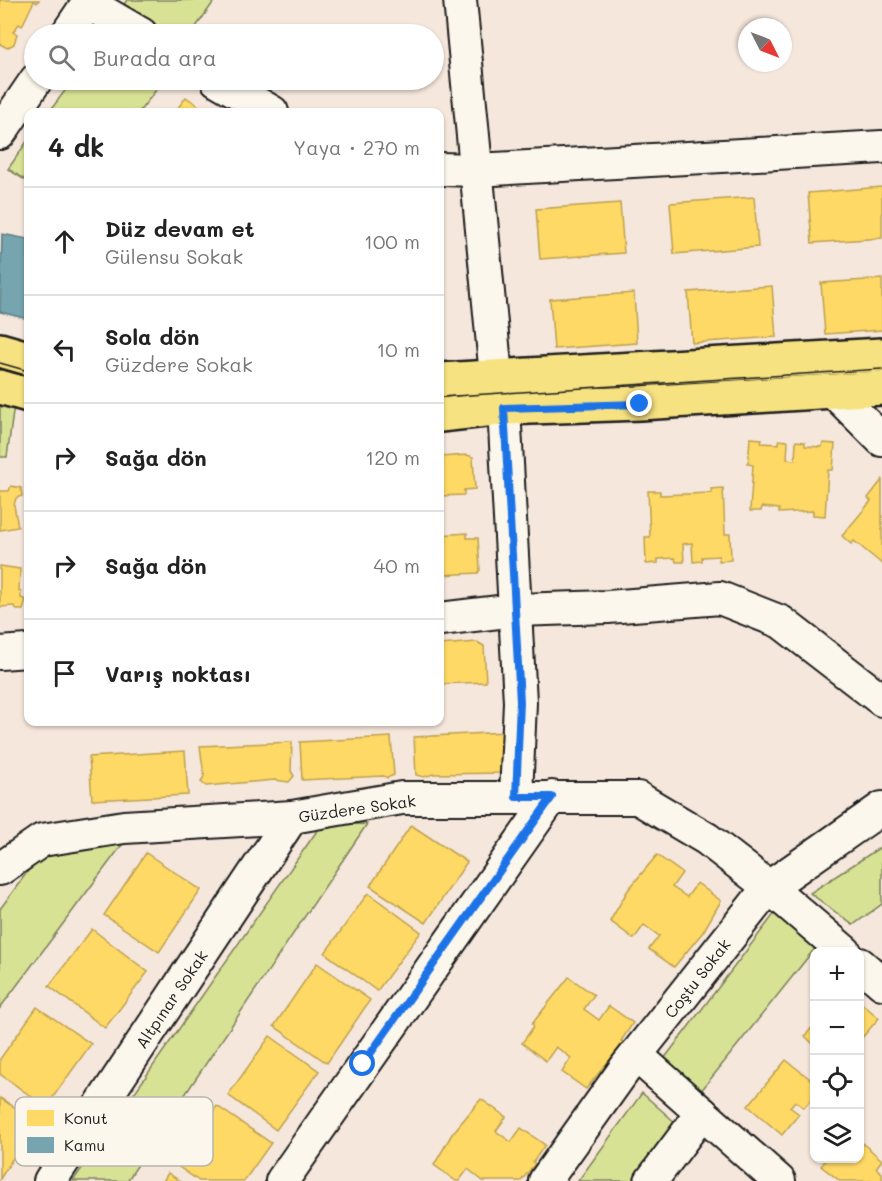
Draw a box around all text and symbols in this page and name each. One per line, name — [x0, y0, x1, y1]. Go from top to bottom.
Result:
north arrow — [738, 18, 792, 72]
search box — [24, 24, 444, 90]
icon: search — [45, 41, 78, 74]
text: Burada ara — [93, 43, 217, 72]
text: 4 dk — [48, 130, 104, 164]
text: Yaya · 270 m — [293, 134, 420, 160]
text: Düz devam et — [105, 214, 254, 243]
icon: ahead — [48, 225, 81, 258]
text: 100 m — [364, 228, 420, 254]
text: Gülensu Sokak — [105, 243, 243, 269]
text: Sola dön — [105, 322, 199, 351]
icon: left — [48, 333, 81, 366]
text: 10 m — [376, 336, 420, 362]
text: Güzdere Sokak — [105, 351, 253, 377]
route end — [626, 390, 652, 416]
icon: right — [48, 441, 81, 474]
text: Sağa dön — [105, 443, 207, 472]
text: 120 m — [365, 444, 420, 470]
icon: right — [48, 549, 81, 582]
text: Sağa dön — [105, 551, 207, 580]
text: 40 m — [374, 552, 420, 578]
icon: arrive — [48, 657, 81, 690]
text: Varış noktası — [105, 659, 251, 688]
street label: Güzdere Sokak — [297, 789, 417, 827]
street label: Coştu Sokak — [659, 934, 735, 1022]
street label: Altpınar Sokak — [130, 946, 212, 1052]
map controls — [810, 947, 864, 1163]
button: + — [810, 947, 864, 1001]
button: − — [810, 1001, 864, 1055]
route start — [349, 1050, 375, 1076]
button: locate — [810, 1055, 864, 1109]
legend — [15, 1097, 213, 1166]
text: Konut — [64, 1107, 108, 1128]
button: layers — [810, 1109, 864, 1163]
text: Kamu — [64, 1134, 105, 1155]

